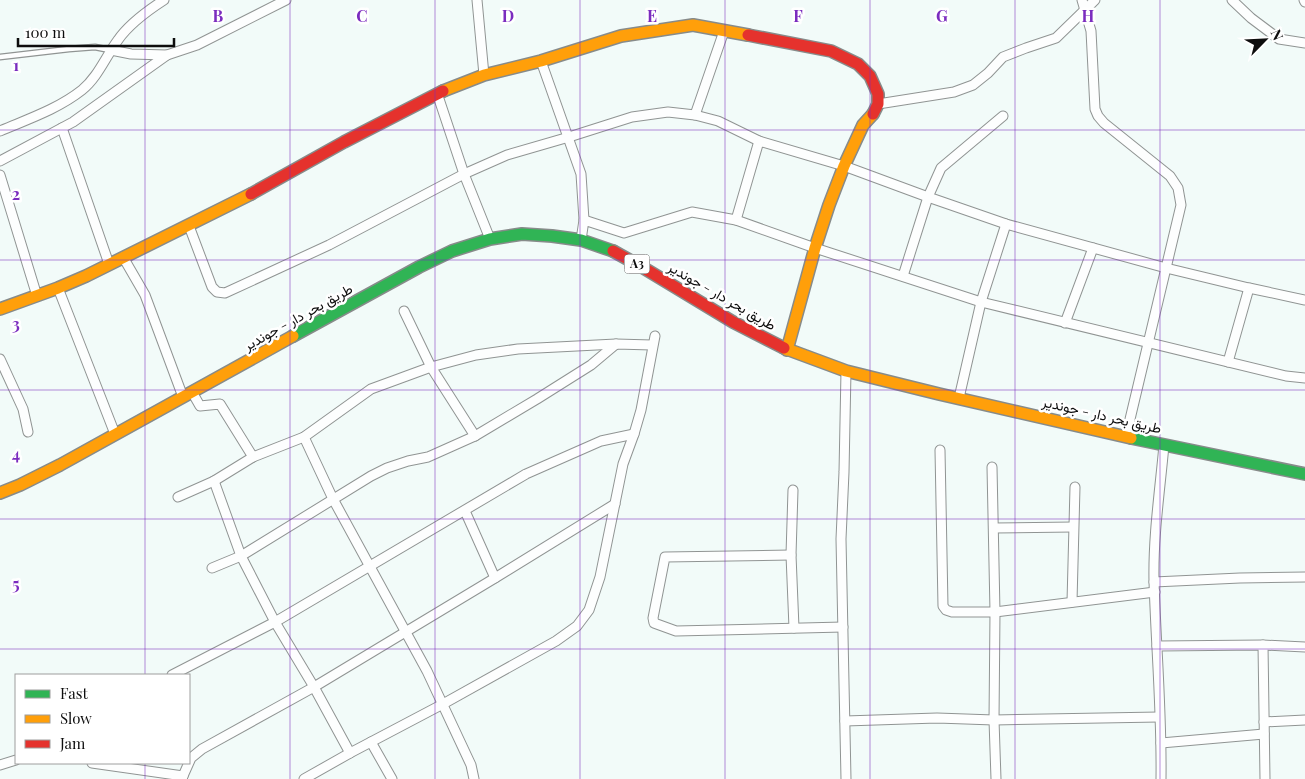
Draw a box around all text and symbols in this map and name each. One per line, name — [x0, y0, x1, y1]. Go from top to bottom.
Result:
text: B — [213, 5, 224, 26]
text: C — [356, 5, 368, 26]
text: D — [502, 5, 514, 26]
text: E — [647, 5, 657, 26]
text: F — [793, 5, 803, 26]
text: G — [936, 5, 948, 26]
text: H — [1082, 5, 1095, 26]
scale bar — [18, 15, 174, 47]
north arrow — [1240, 15, 1290, 65]
text: 100 m — [25, 22, 66, 42]
text: N — [1267, 26, 1288, 43]
text: 1 — [13, 54, 19, 75]
text: 2 — [12, 183, 20, 204]
road number: A3 — [624, 254, 650, 274]
street label: طريق بحر دار - جوندير — [664, 256, 780, 334]
street label: طريق بحر دار - جوندير — [239, 279, 356, 355]
text: 3 — [12, 313, 20, 334]
street label: طريق بحر دار - جوندير — [1040, 391, 1164, 437]
text: 4 — [12, 443, 20, 464]
text: 5 — [12, 573, 20, 594]
legend — [15, 674, 190, 764]
text: Fast — [60, 683, 89, 703]
text: Slow — [60, 708, 92, 728]
text: Jam — [59, 733, 86, 753]

